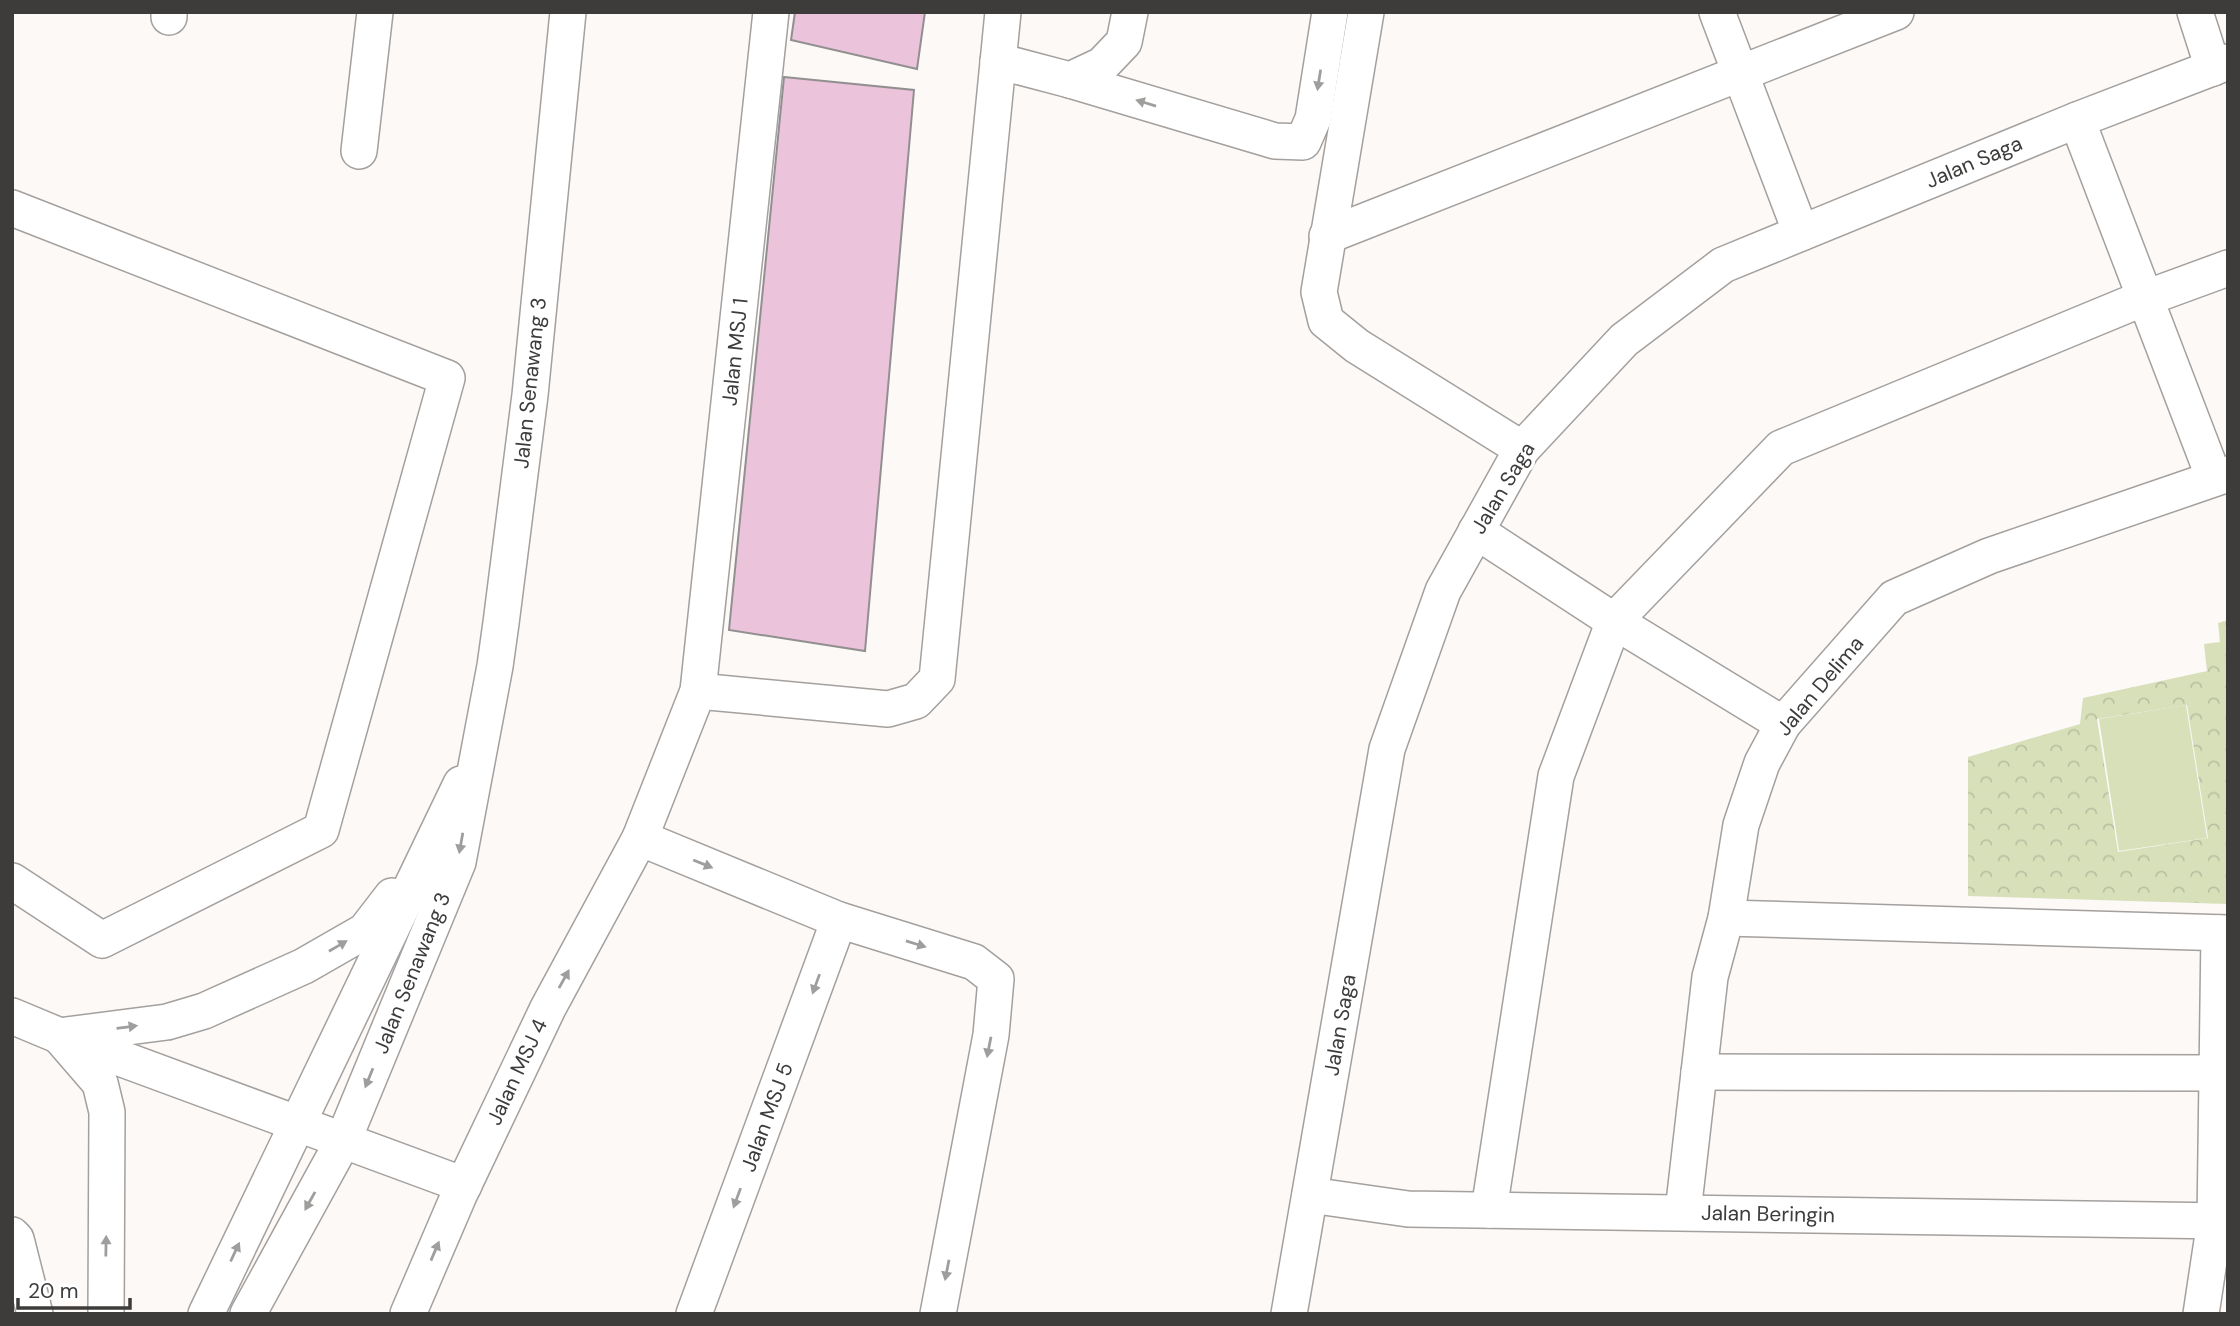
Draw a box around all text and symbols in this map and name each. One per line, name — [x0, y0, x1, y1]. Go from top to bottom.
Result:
one-way arrow — [1313, 69, 1324, 91]
one-way arrow — [1135, 97, 1156, 107]
street label: Jalan Saga — [1921, 129, 2027, 195]
street label: Jalan Senawang 3 — [507, 296, 553, 470]
street label: Jalan MSJ 1 — [715, 297, 755, 407]
street label: Jalan Saga — [1465, 437, 1541, 539]
street label: Jalan Delima — [1770, 630, 1870, 742]
one-way arrow — [455, 833, 466, 855]
one-way arrow — [693, 859, 714, 870]
street label: Jalan Senawang 3 — [367, 888, 457, 1058]
one-way arrow — [328, 940, 347, 953]
one-way arrow — [906, 940, 927, 950]
one-way arrow — [558, 969, 570, 989]
street label: Jalan Saga — [1317, 972, 1363, 1078]
one-way arrow — [810, 974, 821, 995]
street label: Jalan MSJ 4 — [480, 1014, 554, 1130]
one-way arrow — [116, 1022, 138, 1033]
one-way arrow — [983, 1036, 994, 1058]
street label: Jalan MSJ 5 — [734, 1058, 800, 1176]
one-way arrow — [364, 1067, 375, 1088]
one-way arrow — [731, 1187, 742, 1208]
one-way arrow — [304, 1191, 316, 1210]
street label: Jalan Beringin — [1701, 1199, 1835, 1229]
one-way arrow — [100, 1234, 112, 1256]
one-way arrow — [429, 1241, 441, 1261]
one-way arrow — [230, 1242, 241, 1262]
one-way arrow — [941, 1259, 952, 1281]
scale bar — [18, 1266, 130, 1310]
text: 20 m — [28, 1277, 79, 1305]

